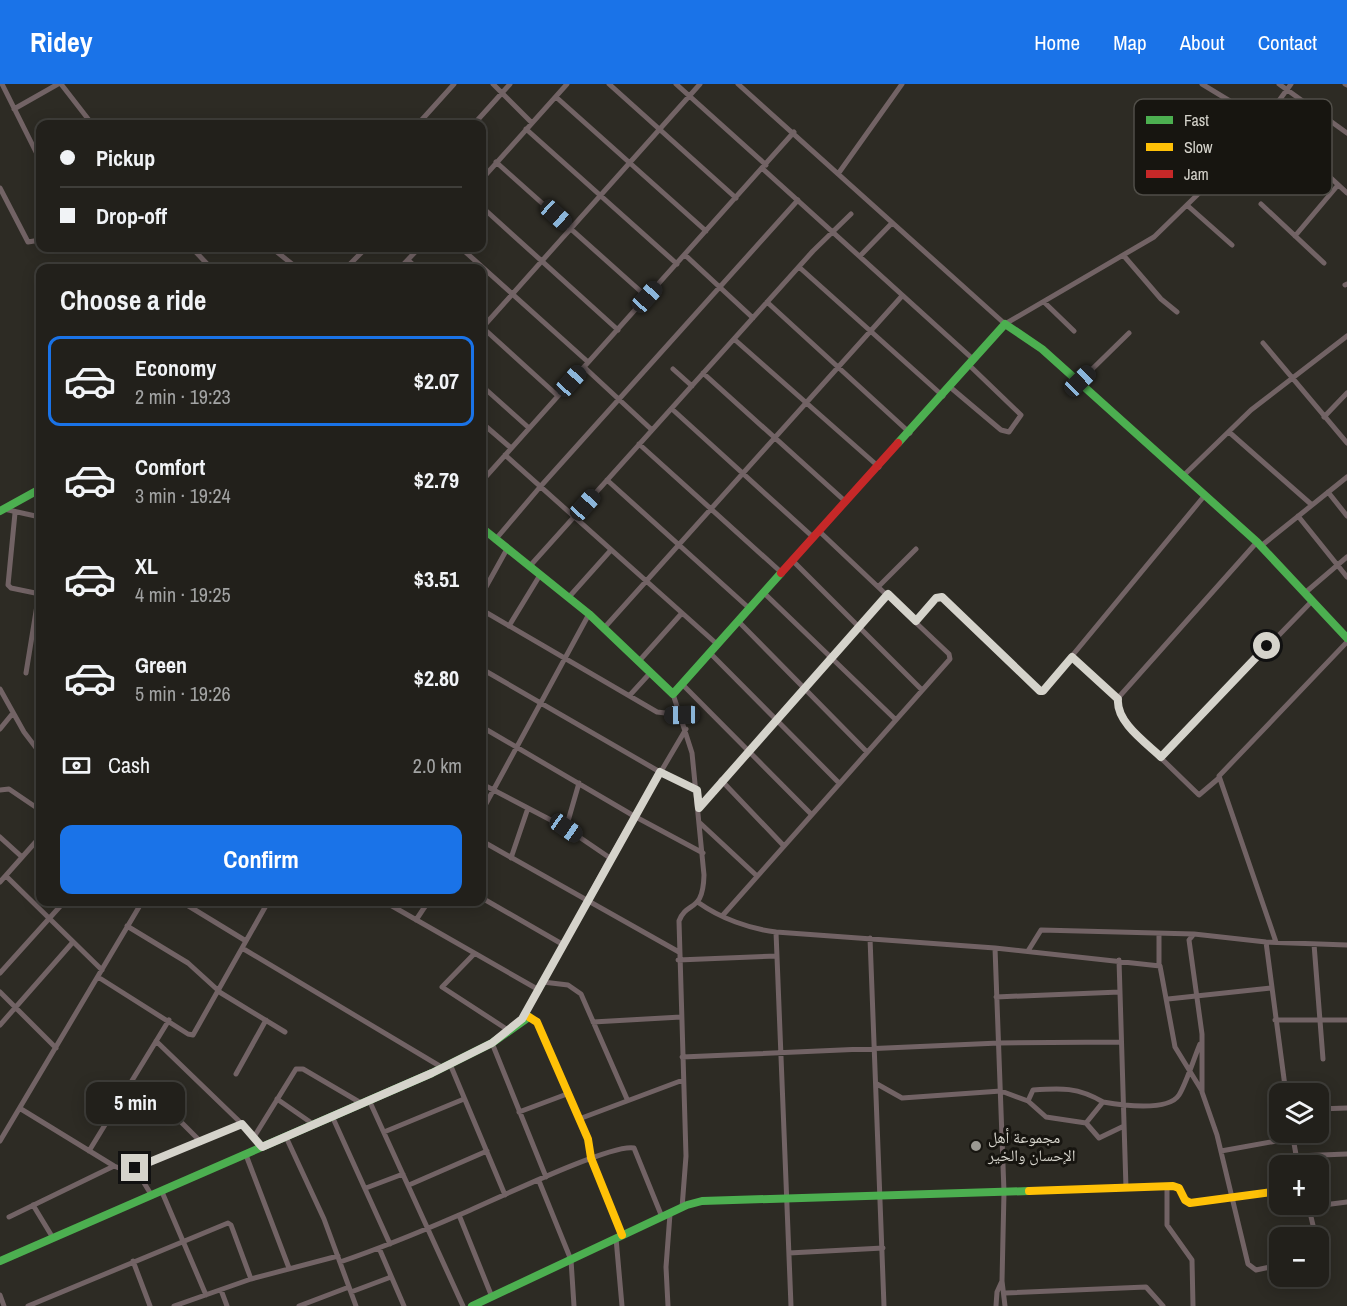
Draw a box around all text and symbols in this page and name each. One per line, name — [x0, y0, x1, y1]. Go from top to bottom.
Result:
text: Ridey — [30, 23, 93, 61]
text: Home — [1034, 28, 1080, 57]
text: Map — [1113, 28, 1147, 57]
text: About — [1180, 28, 1225, 57]
text: Contact — [1258, 28, 1317, 57]
legend — [1134, 99, 1332, 195]
text: Fast — [1184, 109, 1209, 131]
text: Slow — [1184, 136, 1213, 158]
text: Pickup — [96, 143, 155, 173]
text: Jam — [1184, 163, 1209, 185]
car — [537, 196, 575, 234]
text: Drop-off — [96, 201, 167, 231]
car — [628, 278, 666, 316]
text: Choose a ride — [60, 282, 206, 318]
text: Economy — [135, 353, 216, 383]
icon: car — [63, 354, 117, 408]
car — [552, 362, 590, 400]
car — [1061, 362, 1099, 400]
text: $2.07 — [414, 366, 459, 396]
text: 2 min · 19:23 — [135, 383, 231, 410]
text: Comfort — [135, 452, 205, 482]
icon: car — [63, 453, 117, 507]
text: $2.79 — [414, 465, 459, 495]
text: 3 min · 19:24 — [135, 482, 231, 509]
car — [566, 486, 604, 524]
text: XL — [135, 551, 158, 581]
icon: car — [63, 552, 117, 606]
text: $3.51 — [414, 564, 459, 594]
text: 4 min · 19:25 — [135, 581, 231, 608]
route start — [1253, 632, 1280, 659]
text: Green — [135, 650, 187, 680]
icon: car — [63, 651, 117, 705]
text: $2.80 — [414, 663, 459, 693]
text: 5 min · 19:26 — [135, 680, 231, 707]
car — [664, 706, 700, 724]
icon: cash — [60, 749, 93, 782]
text: Cash — [108, 750, 150, 780]
text: 2.0 km — [413, 752, 462, 779]
car — [546, 810, 586, 846]
button: Confirm — [60, 825, 462, 894]
callout: 5 min — [86, 1081, 184, 1123]
map controls — [1269, 1083, 1329, 1287]
button: layers — [1269, 1083, 1329, 1143]
text: 5 min — [114, 1089, 157, 1116]
place label: مجموعة أهل الإحسان والخير — [987, 1126, 1076, 1166]
marker: مجموعة أهل الإحسان والخير — [969, 1139, 983, 1153]
route end — [121, 1154, 148, 1181]
button: + — [1269, 1155, 1329, 1215]
button: − — [1269, 1227, 1329, 1287]

